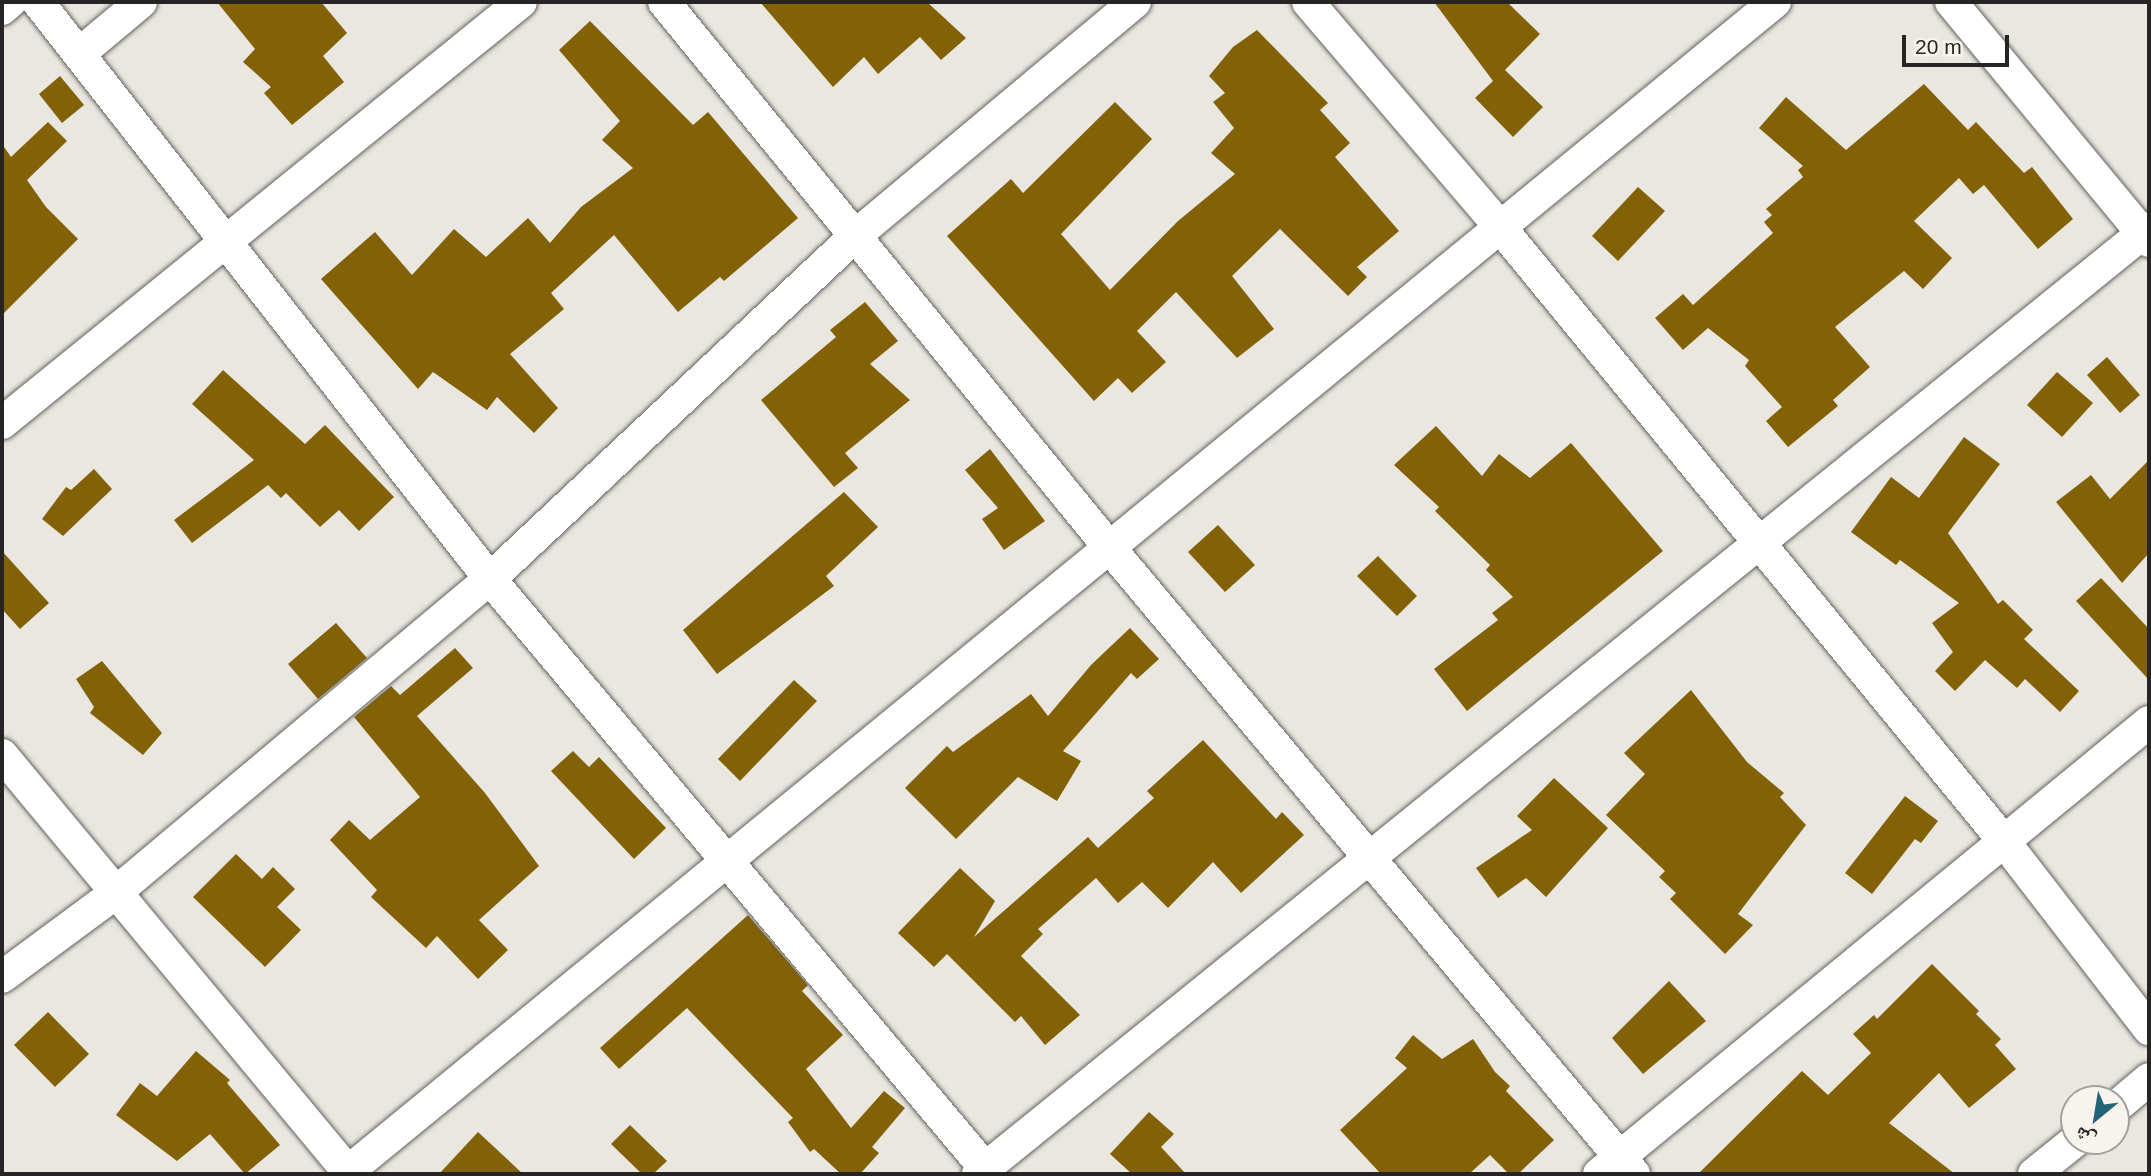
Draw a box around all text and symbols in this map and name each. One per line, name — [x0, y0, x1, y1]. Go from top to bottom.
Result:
scale bar — [1906, 21, 2013, 65]
text: 20 m — [1915, 35, 1962, 58]
north arrow — [2060, 1085, 2130, 1155]
text: ش — [2071, 1123, 2099, 1151]

